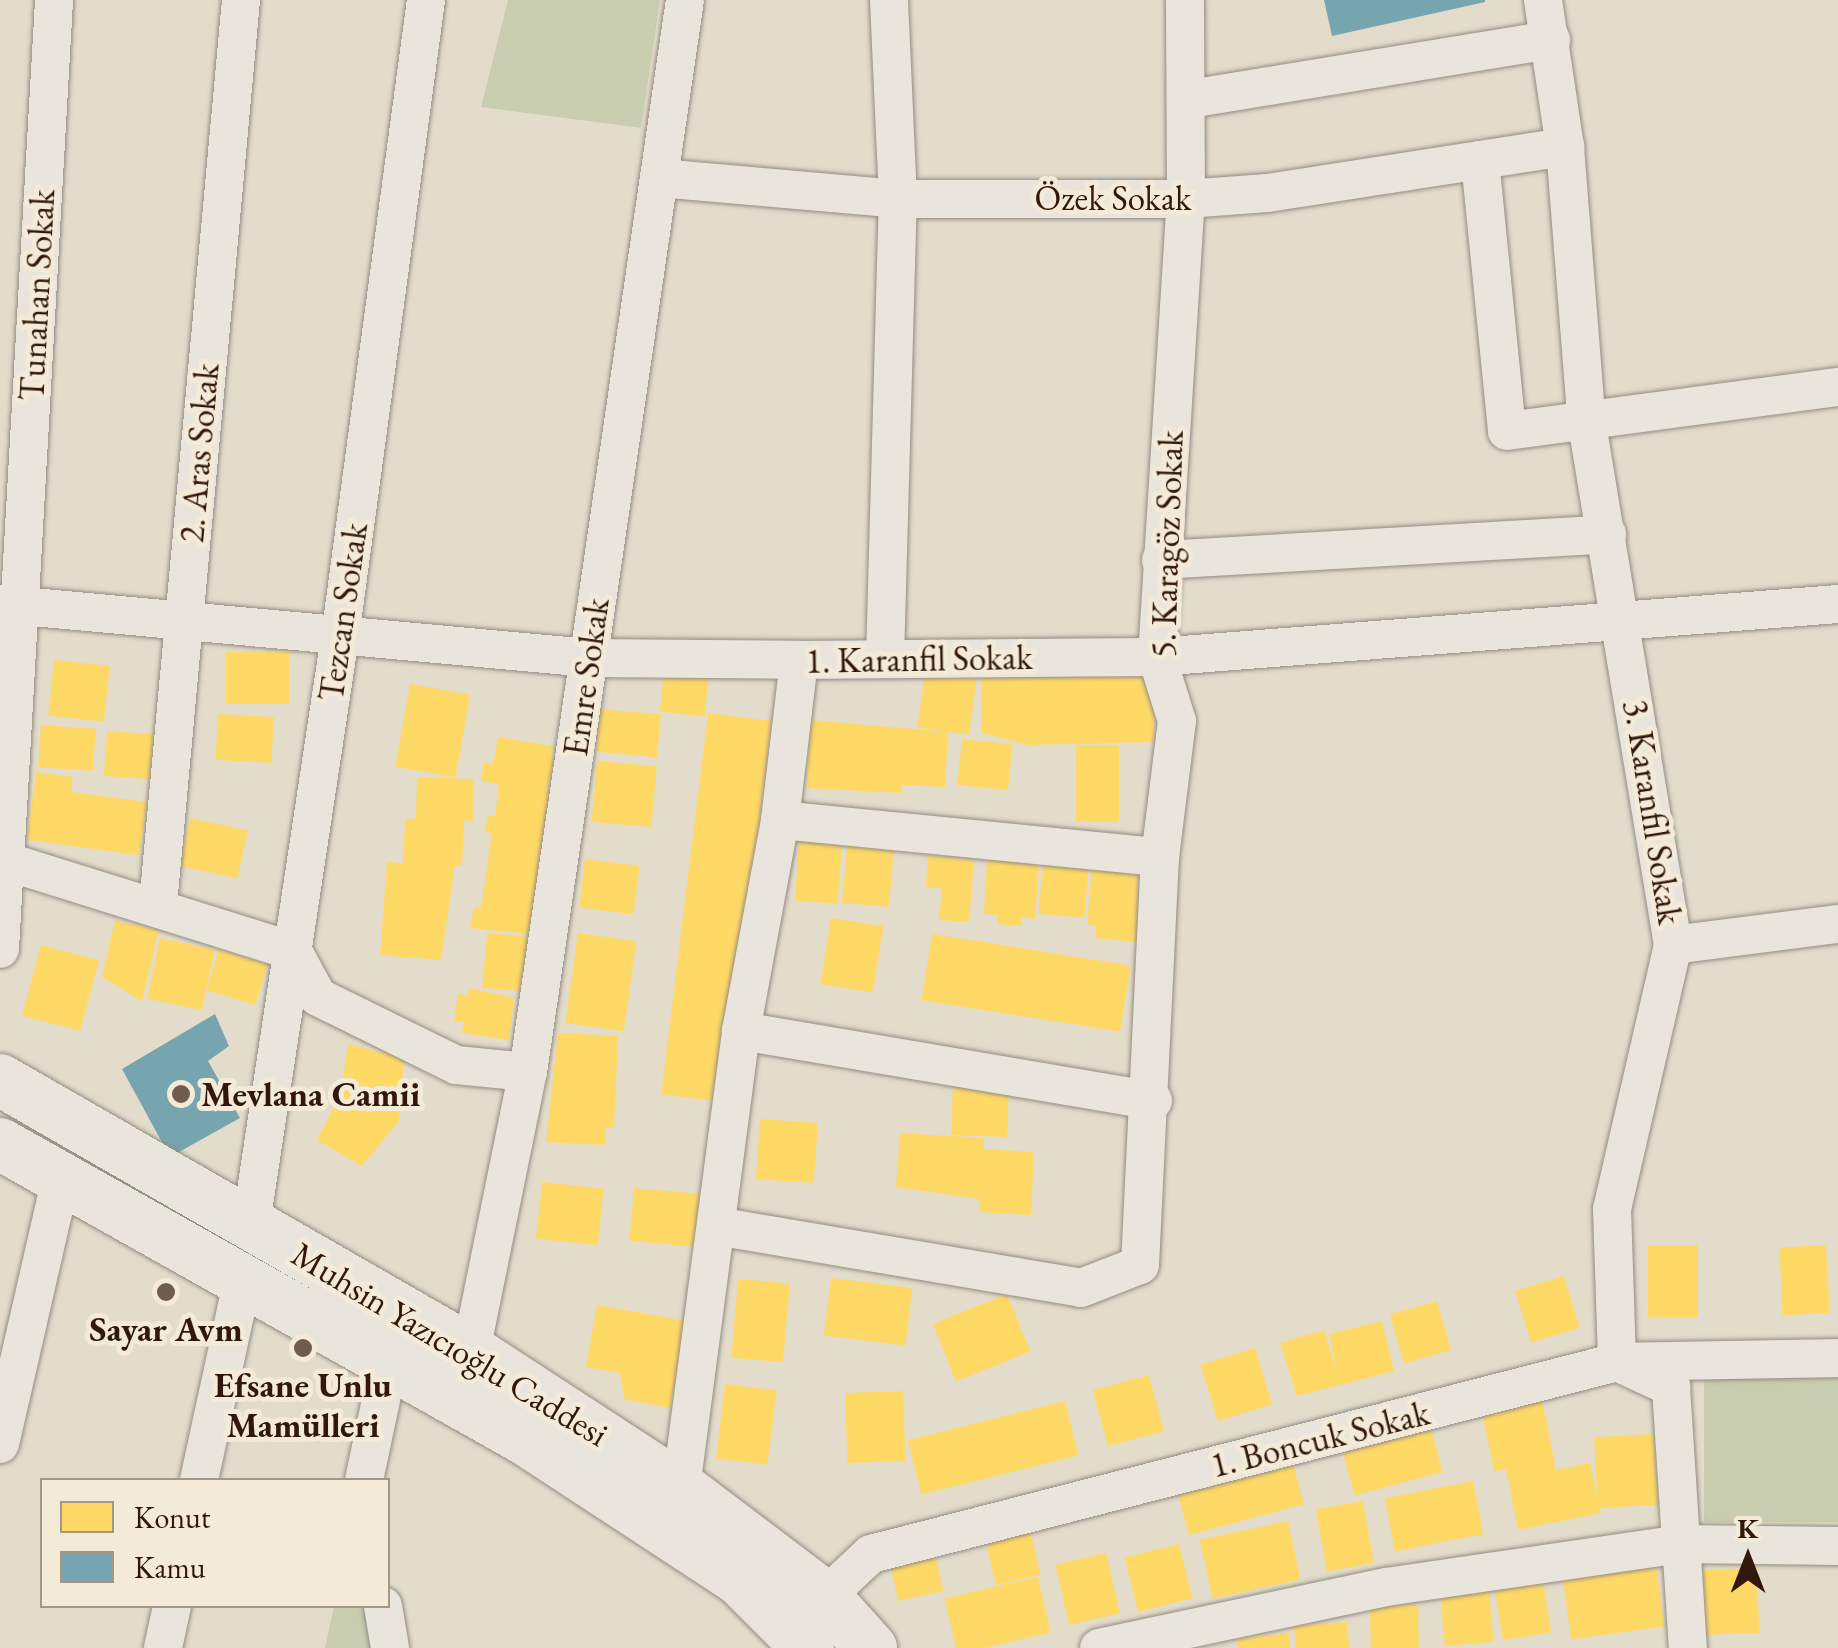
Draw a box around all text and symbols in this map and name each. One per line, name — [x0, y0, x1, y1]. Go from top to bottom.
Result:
street label: Özek Sokak — [1035, 177, 1191, 219]
street label: Tunahan Sokak — [10, 188, 64, 402]
street label: 2. Aras Sokak — [170, 362, 228, 544]
street label: 5. Karagöz Sokak — [1142, 430, 1192, 658]
street label: Tezcan Sokak — [310, 520, 376, 704]
street label: Emre Sokak — [554, 595, 618, 759]
street label: 1. Karanfil Sokak — [805, 636, 1033, 682]
street label: 3. Karanfil Sokak — [1614, 697, 1692, 927]
place label: Mevlana Camii — [201, 1073, 420, 1115]
marker: Mevlana Camii — [170, 1083, 192, 1105]
street label: Muhsin Yazıcıoğlu Caddesi — [284, 1233, 616, 1455]
marker: Sayar Avm — [155, 1281, 177, 1303]
place label: Sayar Avm — [89, 1308, 243, 1350]
marker: Efsane Unlu Mamülleri — [292, 1337, 314, 1359]
place label: Efsane Unlu Mamülleri — [214, 1364, 392, 1446]
street label: 1. Boncuk Sokak — [1206, 1392, 1434, 1486]
legend — [40, 1478, 390, 1608]
text: Konut — [134, 1498, 210, 1537]
north arrow — [1698, 1508, 1798, 1608]
text: K — [1737, 1510, 1759, 1546]
text: Kamu — [134, 1548, 206, 1587]

